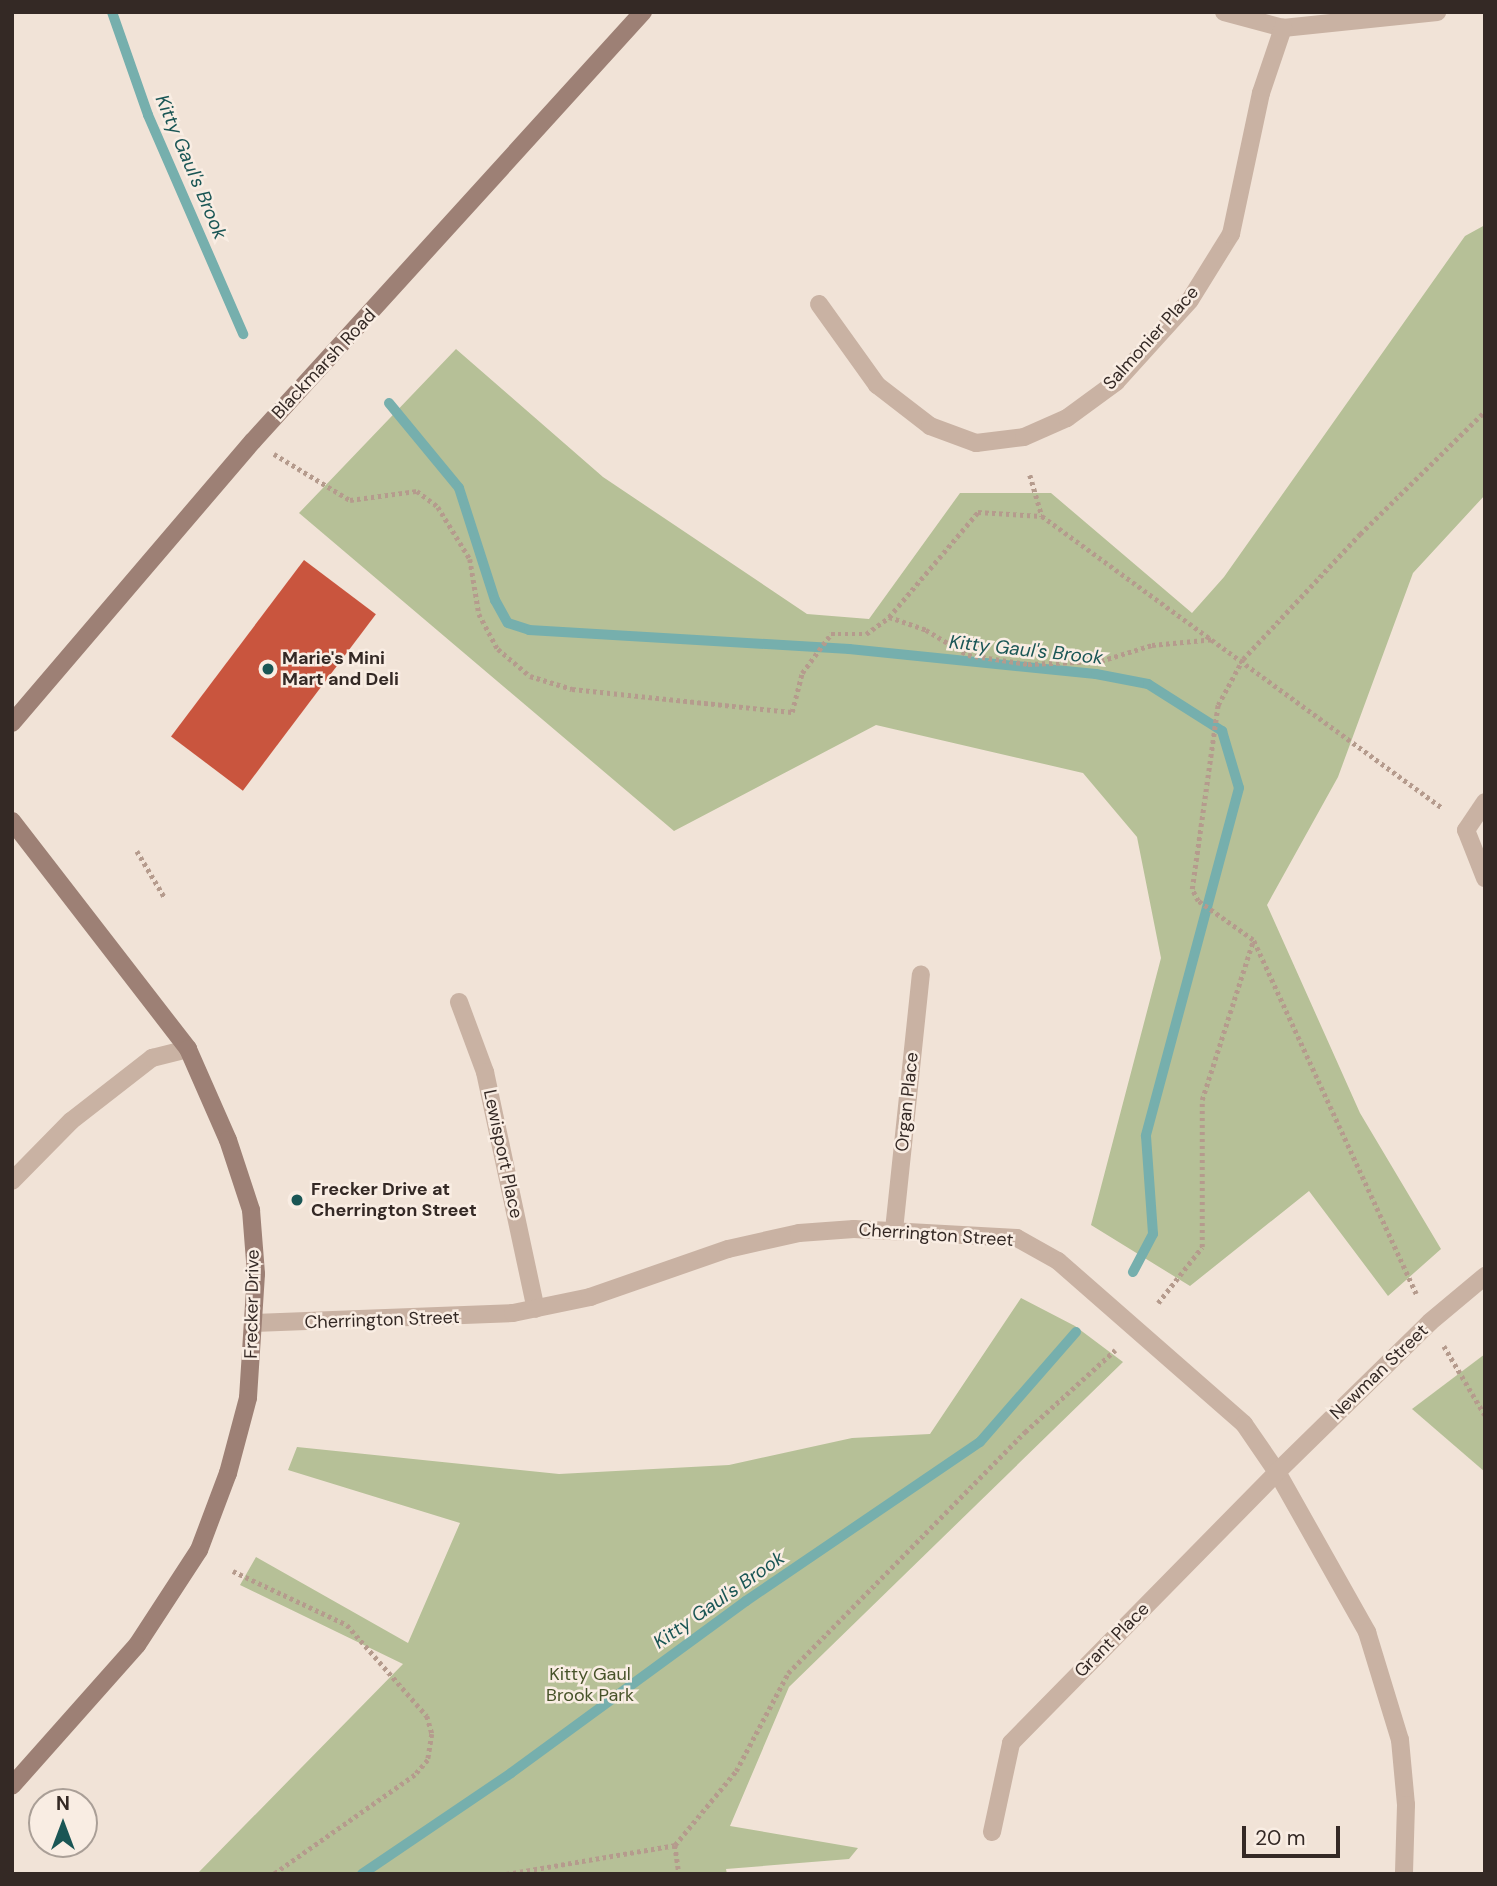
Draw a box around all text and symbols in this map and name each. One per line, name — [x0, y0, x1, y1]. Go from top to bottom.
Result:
water label: Kitty Gaul's Brook — [150, 91, 232, 243]
street label: Salmonier Place — [1099, 282, 1203, 394]
street label: Blackmarsh Road — [267, 304, 381, 424]
water label: Kitty Gaul's Brook — [948, 631, 1104, 669]
place label: Marie's Mini Mart and Deli — [282, 648, 399, 690]
marker: Marie's Mini Mart and Deli — [260, 661, 276, 677]
street label: Organ Place — [891, 1051, 923, 1153]
street label: Lewisport Place — [479, 1088, 527, 1220]
place label: Frecker Drive at Cherrington Street — [311, 1179, 477, 1222]
marker: Frecker Drive at Cherrington Street — [289, 1192, 305, 1208]
street label: Cherrington Street — [858, 1219, 1014, 1251]
street label: Frecker Drive — [240, 1249, 264, 1359]
street label: Cherrington Street — [304, 1307, 460, 1333]
street label: Newman Street — [1325, 1320, 1433, 1424]
water label: Kitty Gaul's Brook — [649, 1546, 789, 1654]
street label: Grant Place — [1070, 1598, 1154, 1682]
park label: Kitty Gaul Brook Park — [546, 1664, 634, 1706]
north arrow — [28, 1788, 98, 1858]
text: N — [56, 1791, 70, 1816]
scale bar — [1245, 1812, 1343, 1856]
text: 20 m — [1255, 1824, 1306, 1852]

